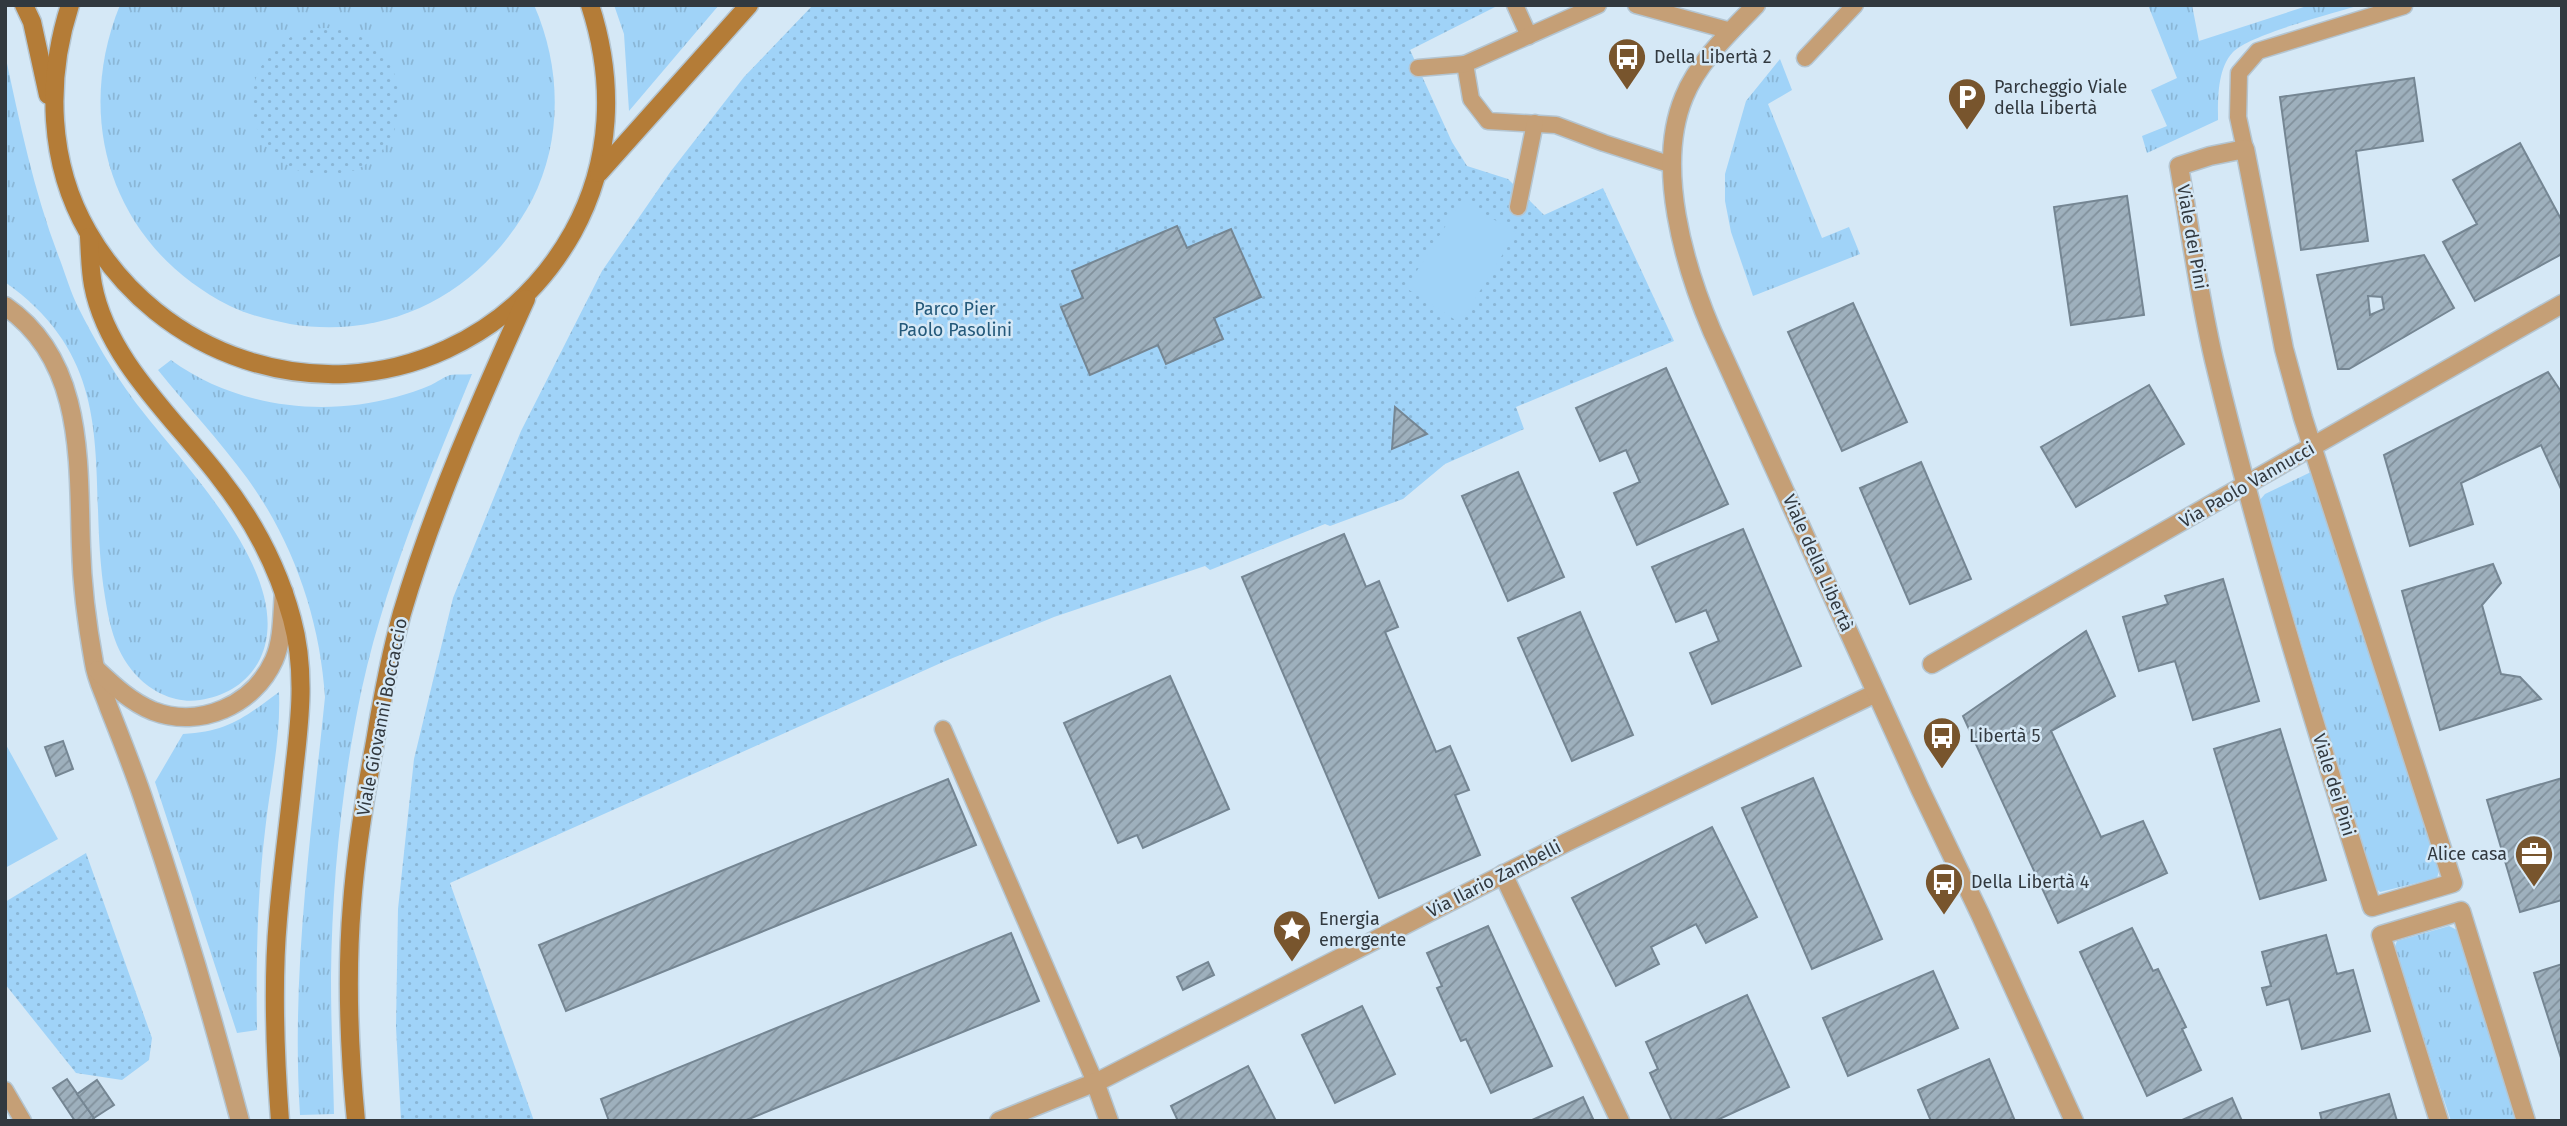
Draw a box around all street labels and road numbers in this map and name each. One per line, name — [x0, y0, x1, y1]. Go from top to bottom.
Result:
street label: Viale dei Pini — [2172, 183, 2212, 291]
street label: Via Paolo Vannucci — [2175, 437, 2319, 533]
street label: Viale della Libertà — [1778, 491, 1858, 635]
street label: Viale Giovanni Boccaccio — [352, 616, 412, 818]
street label: Viale dei Pini — [2308, 731, 2360, 839]
street label: Via Ilario Zambelli — [1423, 836, 1565, 922]

